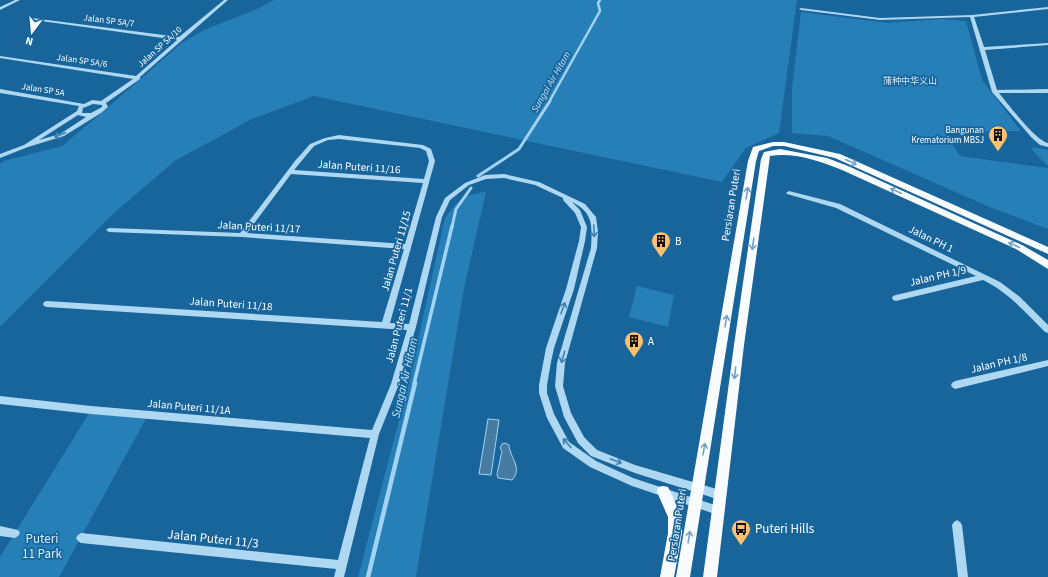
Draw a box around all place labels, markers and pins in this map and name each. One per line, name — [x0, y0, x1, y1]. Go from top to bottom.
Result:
place label: Bangunan Krematorium MBSJ — [911, 124, 984, 147]
building icon: Bangunan Krematorium MBSJ — [987, 124, 1009, 152]
building icon: B — [650, 230, 672, 258]
place label: B — [675, 234, 682, 249]
building icon: A — [623, 330, 645, 358]
place label: A — [648, 334, 654, 349]
bus stop icon: Puteri Hills — [730, 518, 752, 546]
place label: Puteri Hills — [755, 520, 815, 538]

